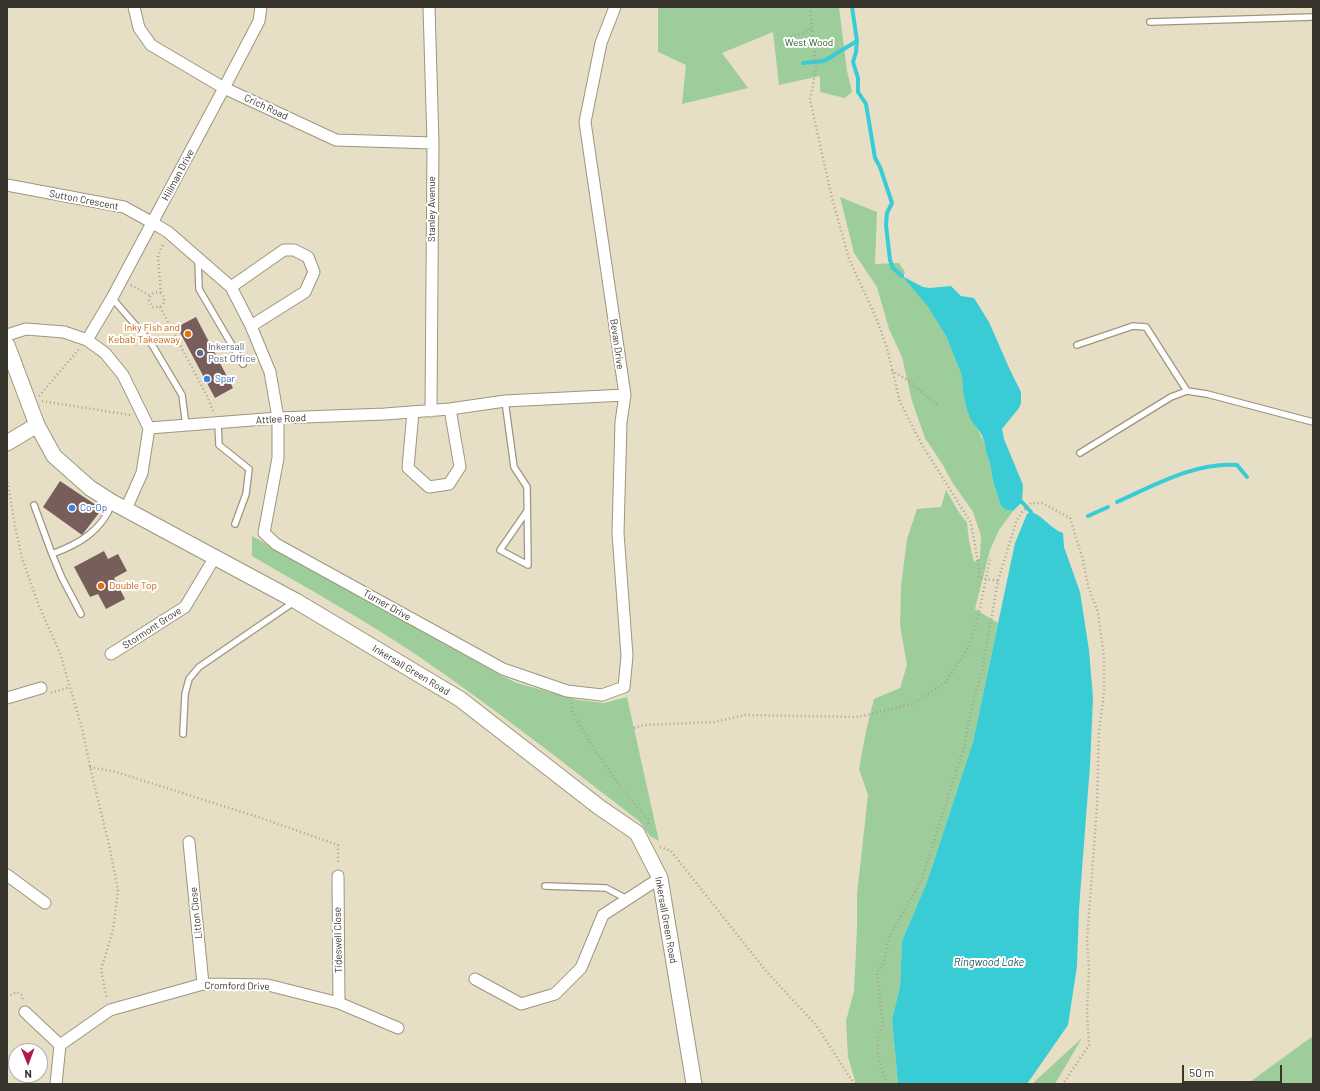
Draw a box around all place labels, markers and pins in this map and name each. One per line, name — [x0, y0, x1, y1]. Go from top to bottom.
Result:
place label: Inky Fish and Kebab Takeaway — [108, 322, 180, 346]
marker: Inky Fish and Kebab Takeaway — [183, 329, 193, 339]
place label: Inkersall Post Office — [208, 341, 256, 364]
marker: Inkersall Post Office — [195, 348, 205, 358]
place label: Spar — [215, 373, 235, 385]
marker: Spar — [202, 374, 212, 384]
place label: Co-Op — [80, 502, 107, 514]
marker: Co-Op — [67, 503, 77, 513]
place label: Double Top — [109, 580, 157, 592]
marker: Double Top — [96, 581, 106, 591]

